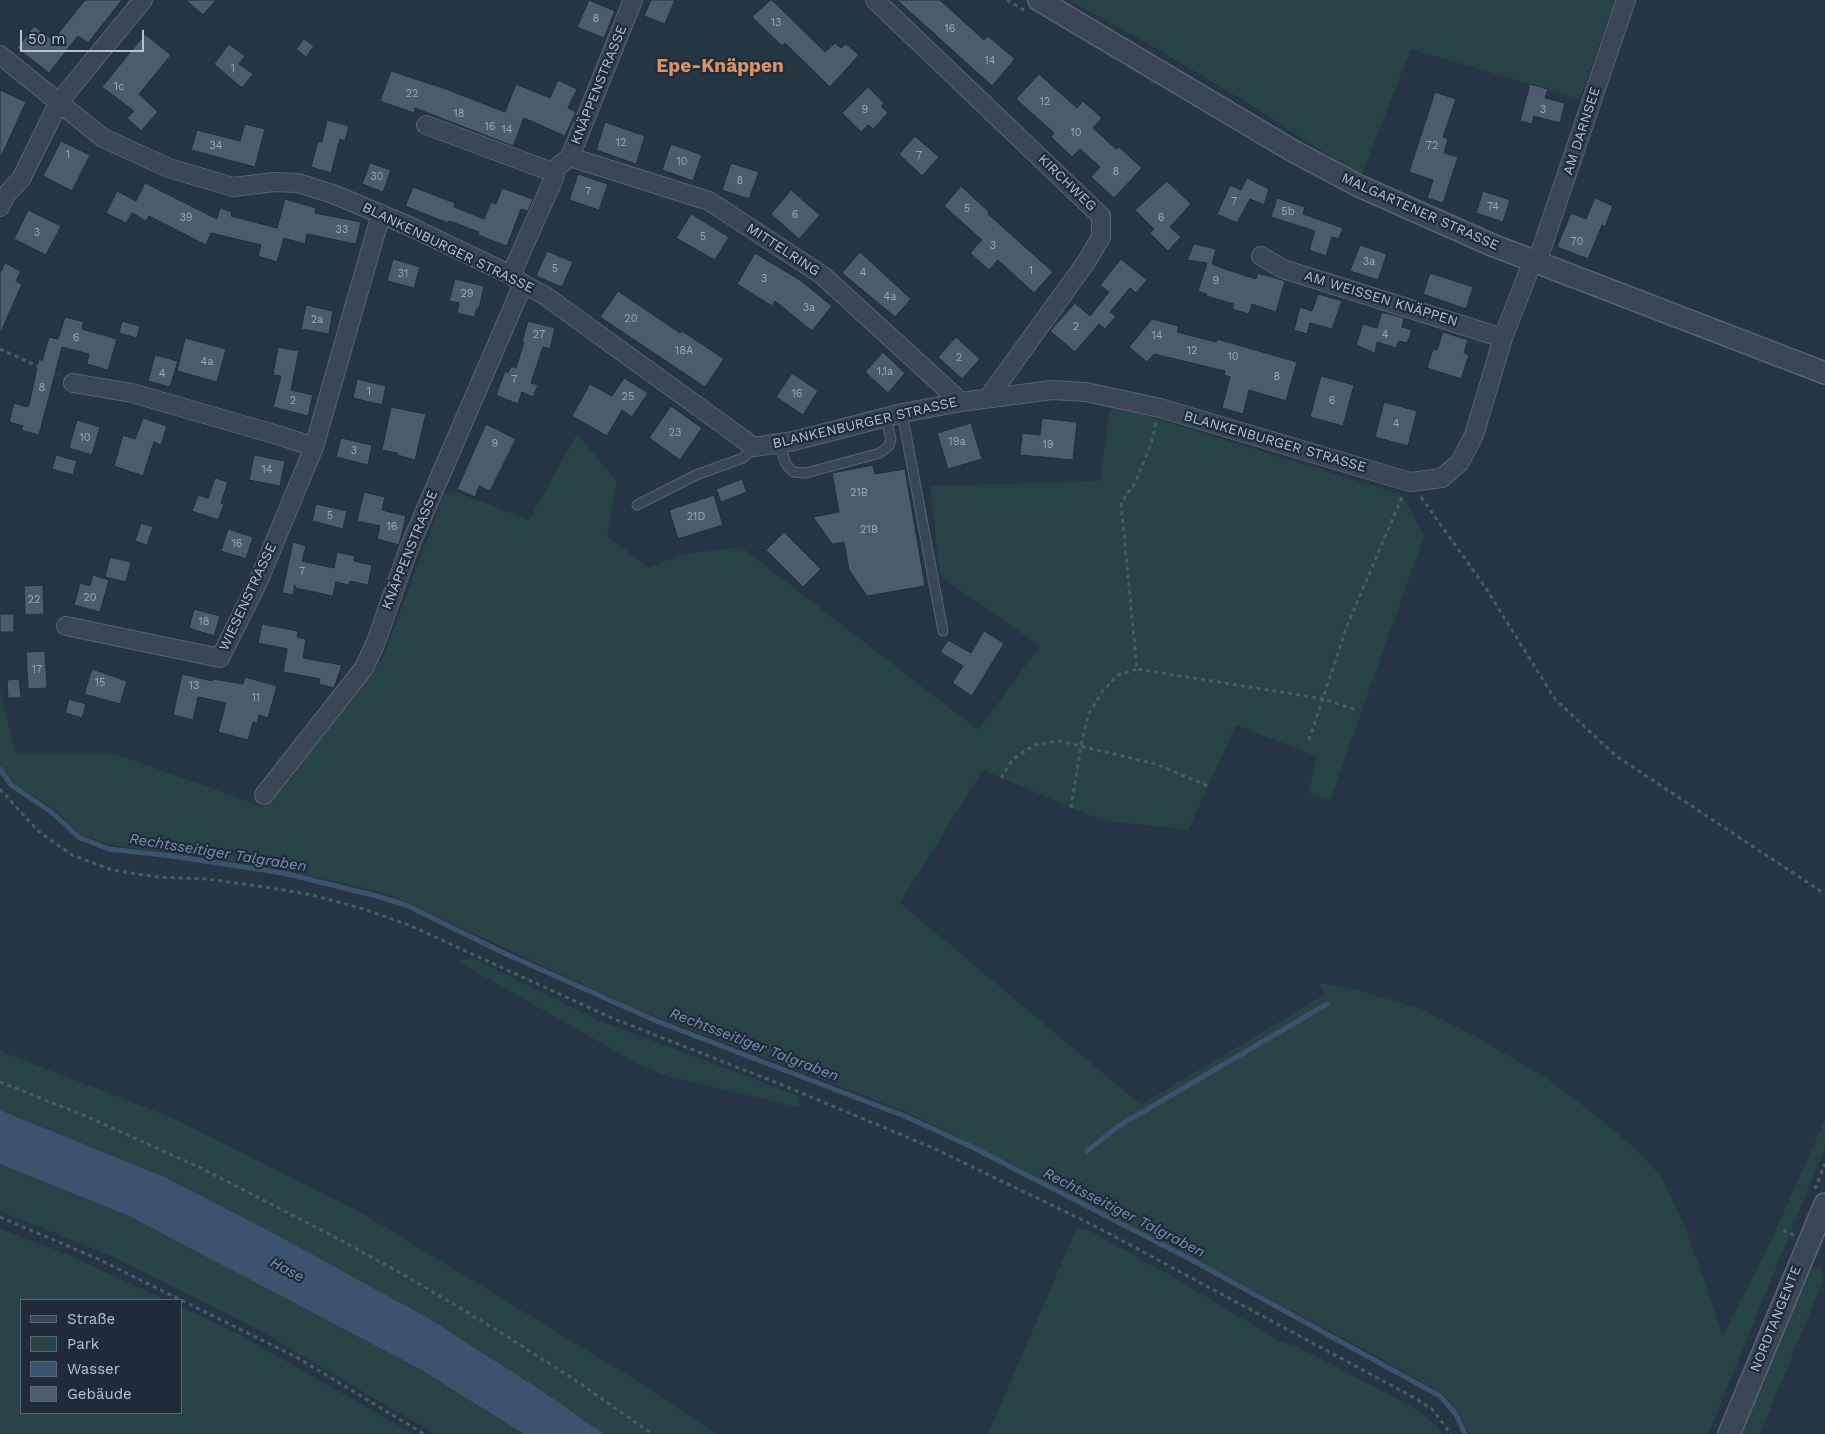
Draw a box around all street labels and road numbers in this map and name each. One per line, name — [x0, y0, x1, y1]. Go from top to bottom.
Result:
street label: KNÄPPENSTRASSE — [567, 23, 631, 147]
street label: AM DARNSEE — [1560, 85, 1604, 177]
street label: KIRCHWEG — [1034, 151, 1100, 215]
street label: MALGARTENER STRASSE — [1339, 170, 1501, 254]
street label: BLANKENBURGER STRASSE — [359, 199, 537, 297]
street label: MITTELRING — [743, 220, 823, 280]
street label: AM WEISSEN KNÄPPEN — [1302, 268, 1460, 330]
street label: BLANKENBURGER STRASSE — [771, 394, 959, 452]
street label: BLANKENBURGER STRASSE — [1182, 408, 1368, 476]
street label: KNÄPPENSTRASSE — [378, 488, 442, 612]
street label: WIESENSTRASSE — [216, 540, 280, 654]
street label: NORDTANGENTE — [1747, 1263, 1805, 1375]

